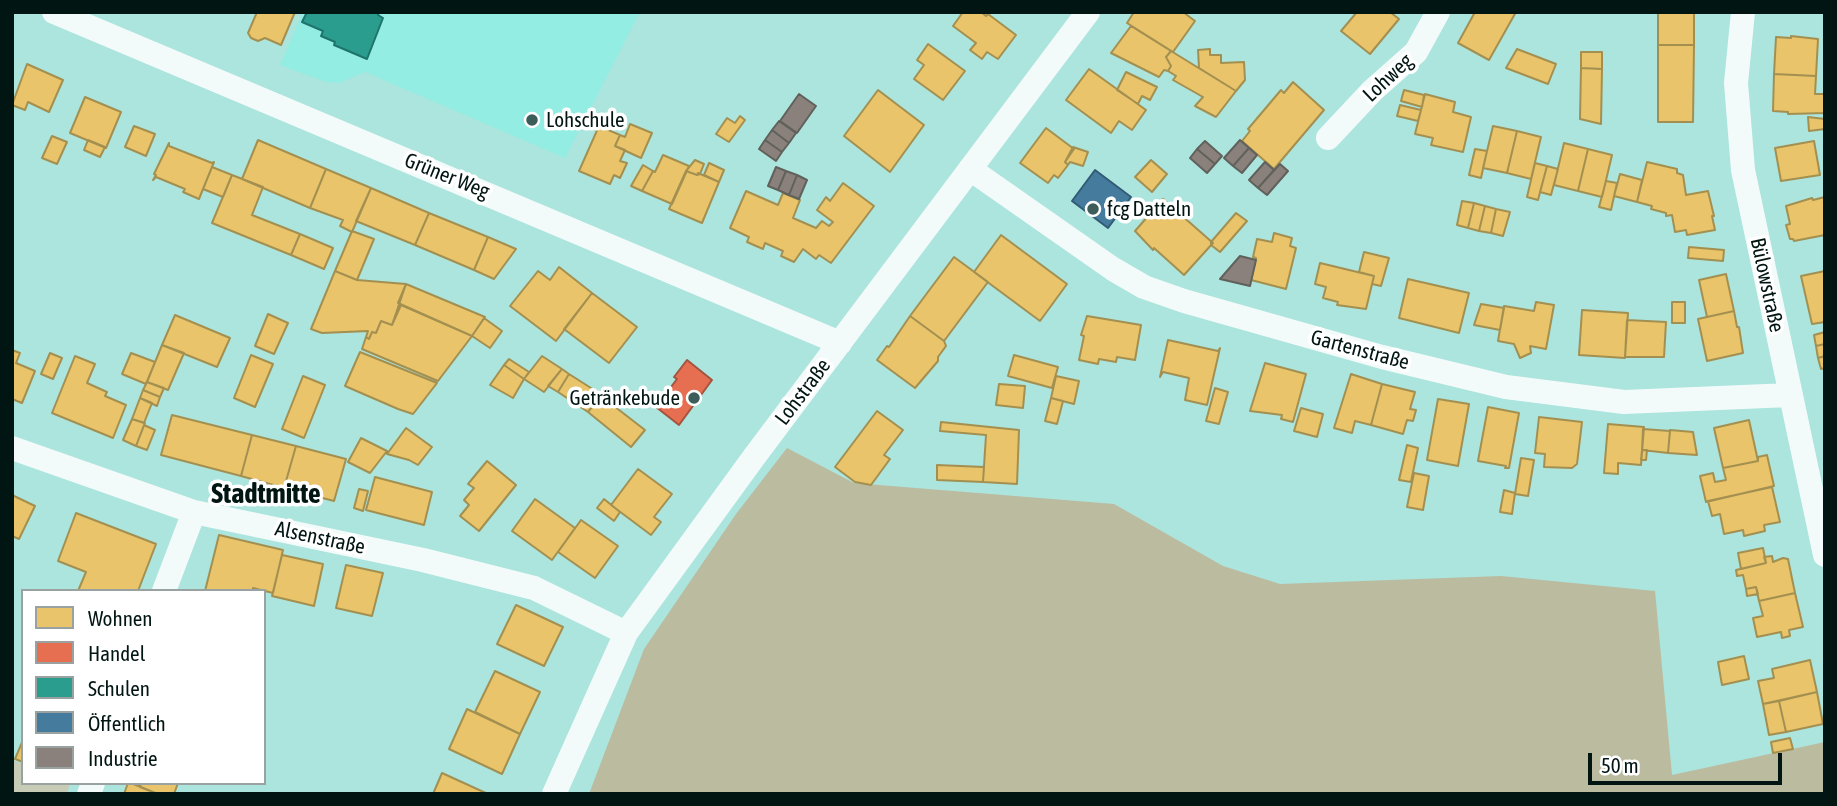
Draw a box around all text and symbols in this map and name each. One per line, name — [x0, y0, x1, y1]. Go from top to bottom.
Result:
street label: Lohweg — [1358, 49, 1418, 107]
place label: Lohschule — [546, 107, 625, 133]
marker: Lohschule — [524, 112, 540, 128]
street label: Grüner Weg — [401, 148, 493, 204]
place label: fcg Datteln — [1107, 196, 1191, 222]
marker: fcg Datteln — [1085, 201, 1101, 217]
street label: Bülowstraße — [1745, 235, 1789, 335]
street label: Gartenstraße — [1308, 325, 1412, 375]
street label: Lohstraße — [770, 354, 836, 430]
place label: Getränkebude — [570, 385, 680, 411]
marker: Getränkebude — [686, 390, 702, 406]
district label: Stadtmitte — [211, 477, 321, 511]
street label: Alsenstraße — [273, 516, 367, 560]
legend — [21, 589, 266, 785]
text: Wohnen — [88, 606, 153, 630]
text: Handel — [88, 641, 145, 665]
text: Schulen — [88, 676, 150, 700]
text: Öffentlich — [88, 711, 166, 735]
scale bar — [1592, 740, 1786, 784]
text: Industrie — [88, 746, 158, 770]
text: 50 m — [1601, 753, 1639, 777]

